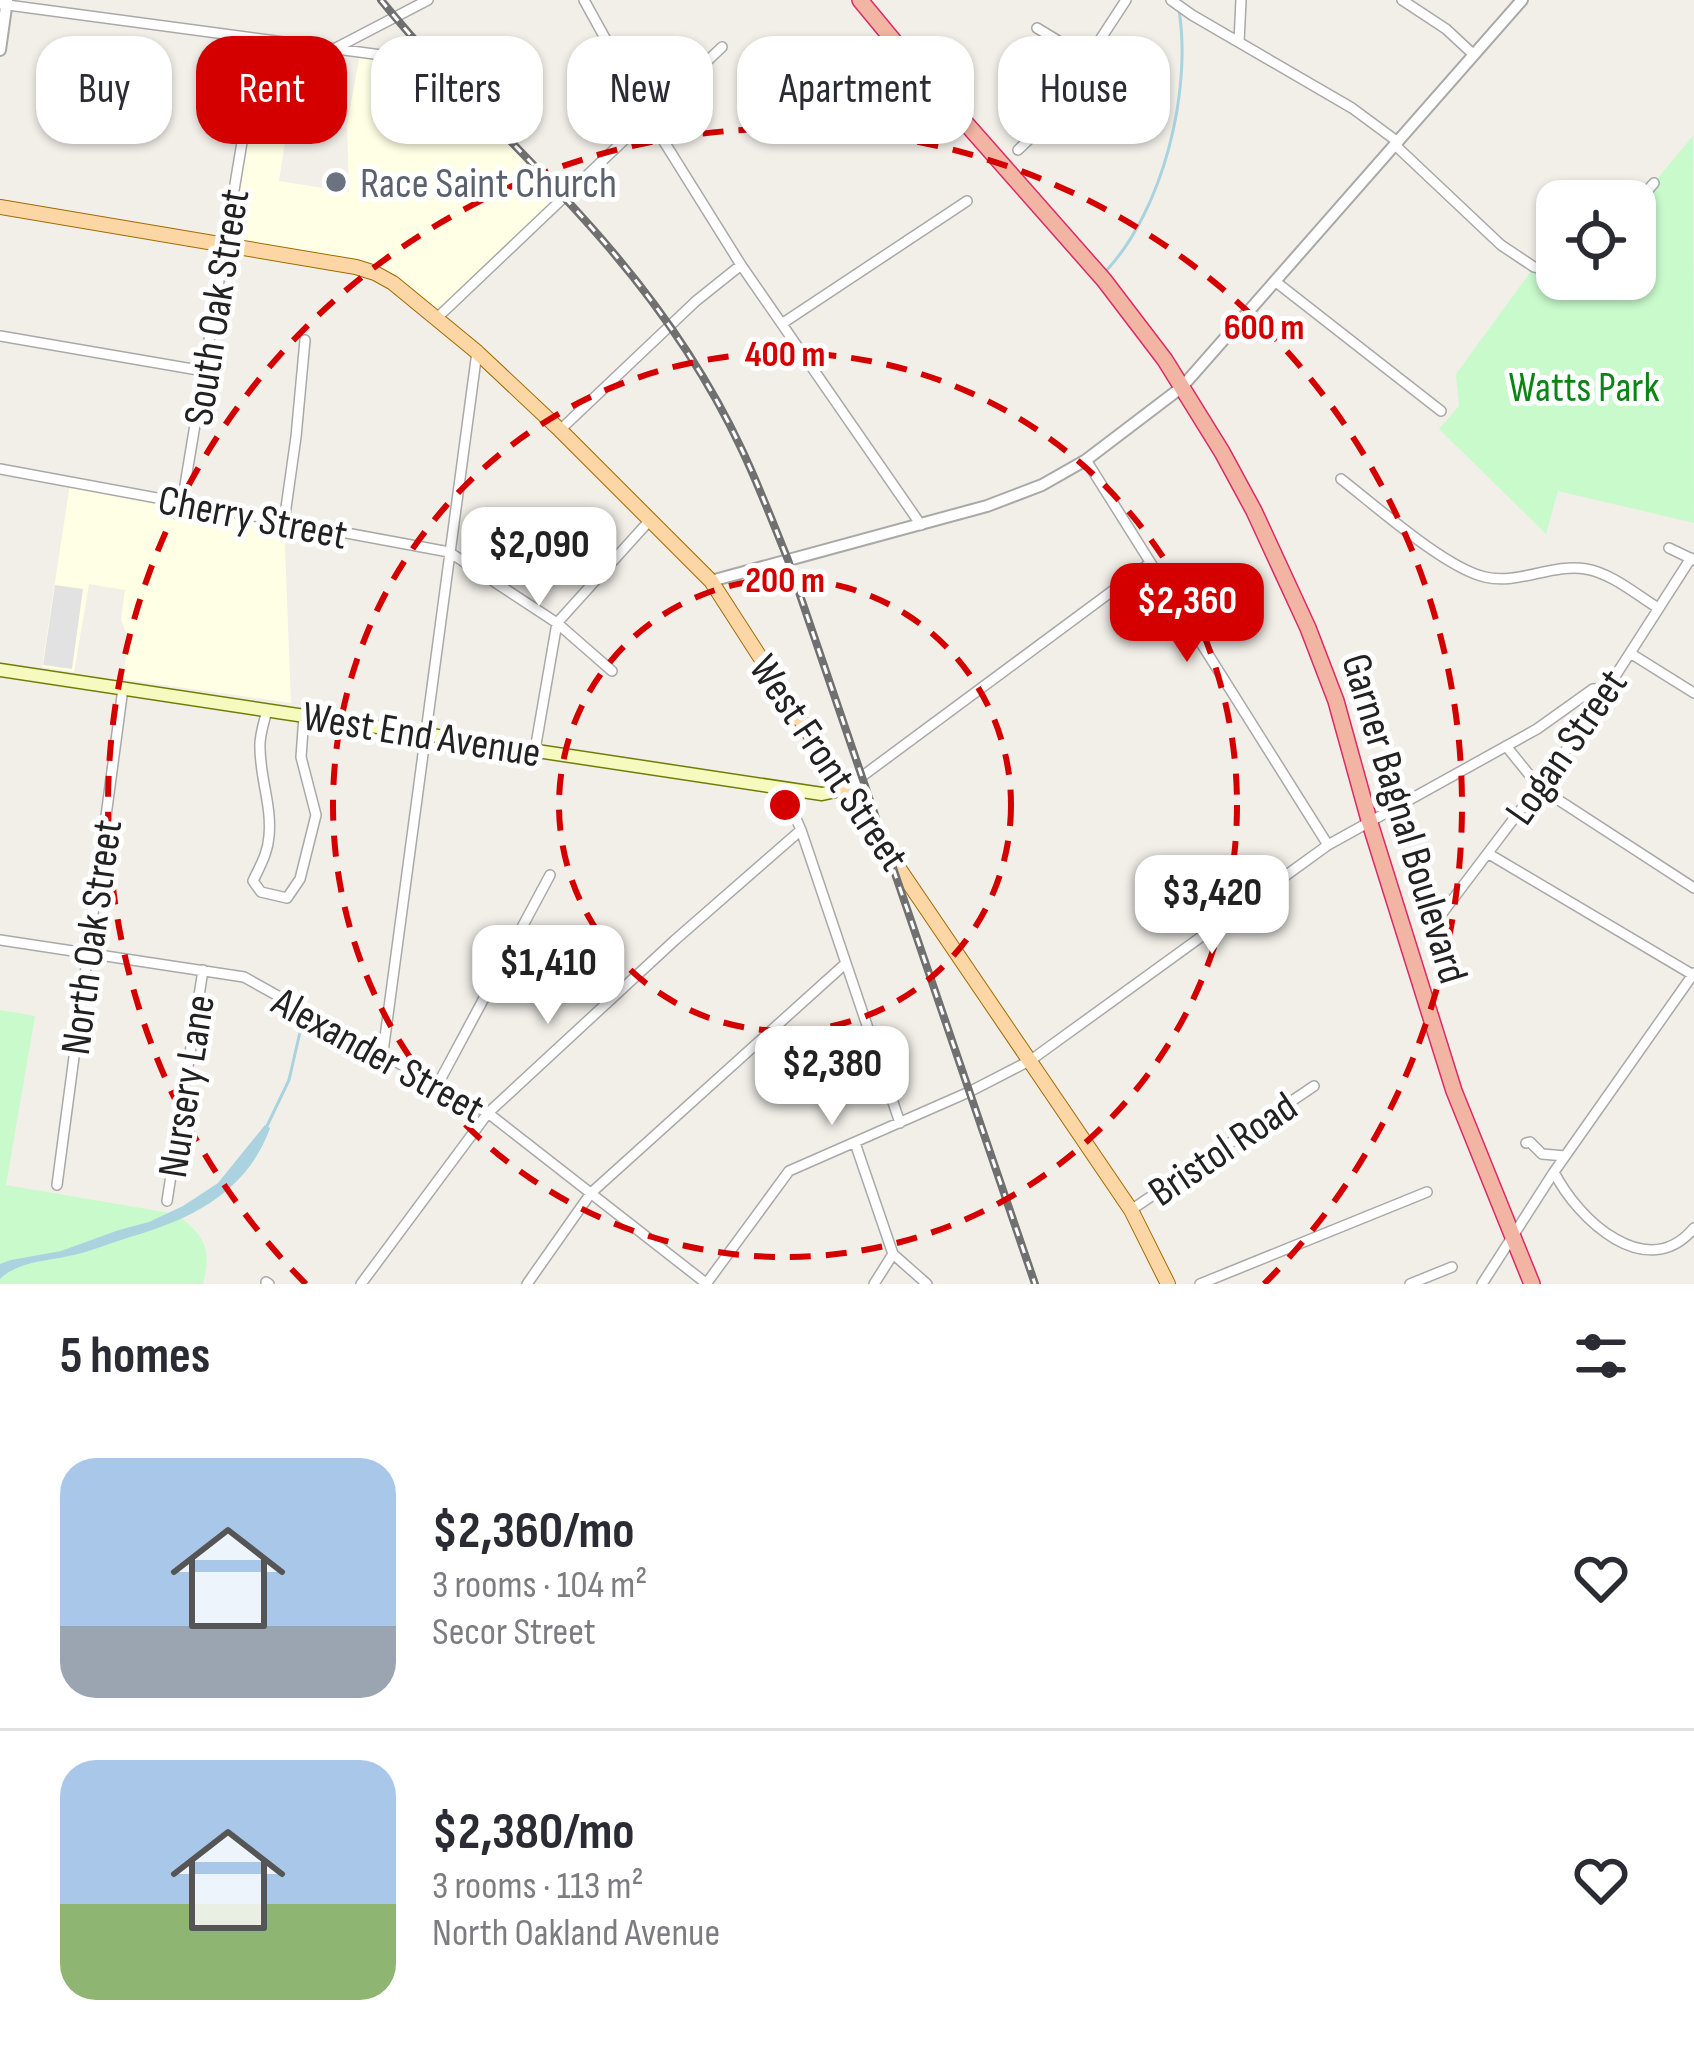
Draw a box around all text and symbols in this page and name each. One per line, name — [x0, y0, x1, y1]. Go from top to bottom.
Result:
chip: Buy — [36, 36, 172, 144]
chip: Rent — [196, 36, 347, 144]
chip: Filters — [371, 36, 543, 144]
chip: New — [567, 36, 713, 144]
chip: Apartment — [737, 36, 974, 144]
chip: House — [998, 36, 1170, 144]
place label: Race Saint Church — [360, 159, 617, 210]
marker: Race Saint Church — [323, 169, 349, 195]
map controls — [1536, 180, 1656, 300]
button: locate — [1536, 180, 1656, 300]
street label: South Oak Street — [174, 186, 261, 429]
text: 600 m — [1224, 307, 1304, 350]
text: 400 m — [745, 334, 825, 377]
park label: Watts Park — [1509, 363, 1659, 414]
street label: Cherry Street — [154, 475, 351, 562]
pin: $2,090 — [441, 507, 637, 609]
text: $2,090 — [488, 522, 590, 569]
text: 200 m — [745, 560, 825, 603]
pin: $2,360 — [1089, 563, 1285, 665]
text: $2,360 — [1137, 578, 1237, 625]
street label: West Front Street — [737, 646, 919, 881]
street label: Garner Bagnal Boulevard — [1329, 648, 1478, 990]
street label: Logan Street — [1495, 660, 1639, 835]
street label: West End Avenue — [299, 691, 544, 779]
centre of rings — [764, 784, 806, 826]
street label: North Oak Street — [51, 817, 134, 1058]
pin: $3,420 — [1114, 855, 1310, 957]
text: $3,420 — [1162, 870, 1262, 917]
pin: $1,410 — [450, 925, 646, 1027]
text: $1,410 — [499, 940, 597, 987]
street label: Alexander Street — [262, 977, 493, 1135]
street label: Nursery Lane — [148, 991, 227, 1181]
pin: $2,380 — [734, 1026, 930, 1128]
text: $2,380 — [782, 1041, 882, 1088]
street label: Bristol Road — [1139, 1082, 1307, 1218]
icon: filters — [1568, 1323, 1634, 1389]
text: 5 homes — [60, 1326, 210, 1387]
text: $2,360/mo — [432, 1501, 634, 1562]
icon: home — [156, 1506, 300, 1650]
icon: heart — [1568, 1545, 1634, 1611]
text: 3 rooms · 104 m² — [432, 1562, 647, 1609]
text: Secor Street — [432, 1609, 596, 1656]
text: $2,380/mo — [432, 1802, 635, 1863]
icon: home — [156, 1808, 300, 1952]
icon: heart — [1568, 1847, 1634, 1913]
text: 3 rooms · 113 m² — [432, 1863, 644, 1910]
text: North Oakland Avenue — [432, 1910, 720, 1957]

